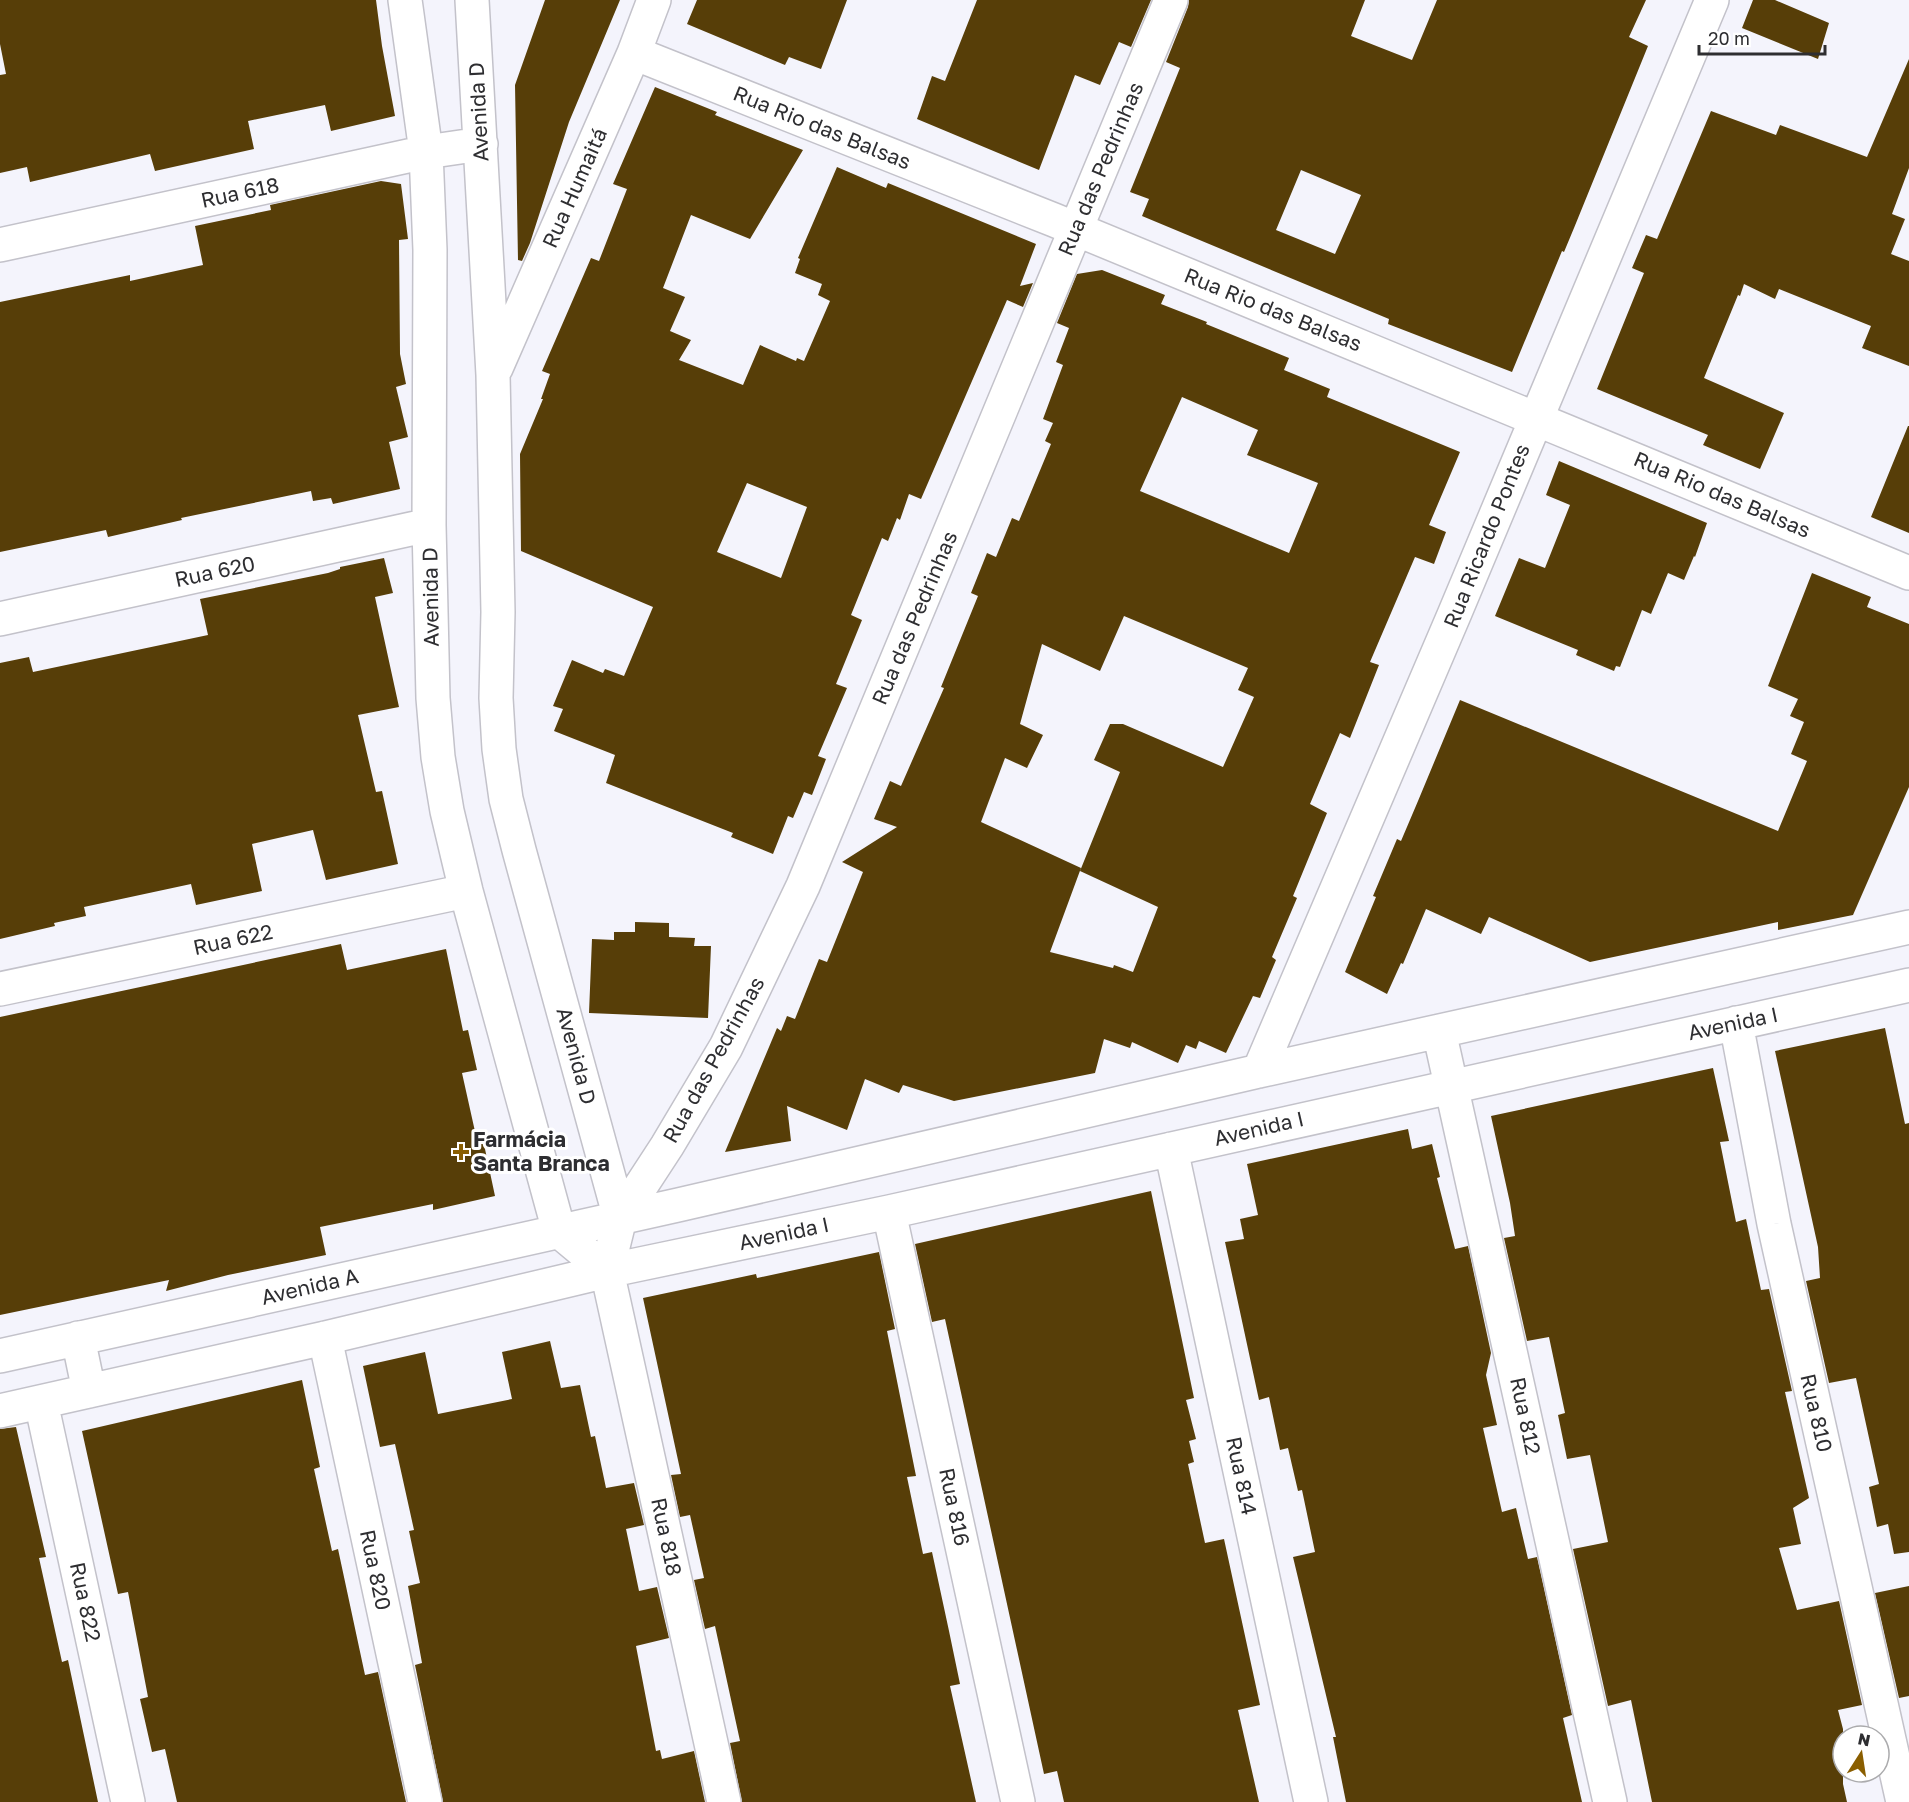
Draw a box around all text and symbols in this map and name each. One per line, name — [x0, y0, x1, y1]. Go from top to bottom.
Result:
scale bar — [1699, 18, 1825, 56]
text: 20 m — [1708, 27, 1750, 49]
street label: Avenida D — [462, 62, 494, 162]
street label: Rua das Pedrinhas — [1052, 78, 1148, 259]
street label: Rua Rio das Balsas — [730, 80, 915, 175]
street label: Rua Humaitá — [536, 124, 612, 252]
street label: Rua 618 — [198, 171, 281, 213]
street label: Rua Rio das Balsas — [1181, 262, 1366, 357]
street label: Rua Ricardo Pontes — [1437, 440, 1535, 631]
street label: Rua Rio das Balsas — [1630, 445, 1815, 543]
street label: Rua das Pedrinhas — [866, 527, 962, 708]
street label: Avenida D — [416, 547, 444, 647]
street label: Rua 620 — [172, 550, 257, 592]
street label: Rua 622 — [191, 918, 275, 960]
street label: Rua das Pedrinhas — [657, 972, 770, 1147]
street label: Avenida I — [1685, 1001, 1780, 1045]
street label: Avenida D — [552, 1004, 602, 1107]
street label: Avenida I — [1211, 1105, 1306, 1151]
place label: Farmácia Santa Branca — [473, 1126, 610, 1176]
marker: Farmácia Santa Branca — [454, 1145, 468, 1159]
street label: Avenida I — [736, 1211, 831, 1255]
street label: Avenida A — [259, 1262, 361, 1310]
street label: Rua 810 — [1795, 1371, 1839, 1455]
street label: Rua 812 — [1505, 1375, 1547, 1457]
street label: Rua 814 — [1221, 1434, 1263, 1517]
street label: Rua 816 — [934, 1465, 976, 1548]
street label: Rua 818 — [646, 1495, 688, 1578]
street label: Rua 820 — [355, 1527, 397, 1612]
street label: Rua 822 — [65, 1560, 107, 1644]
north arrow — [1831, 1724, 1891, 1784]
text: N — [1856, 1728, 1872, 1750]

